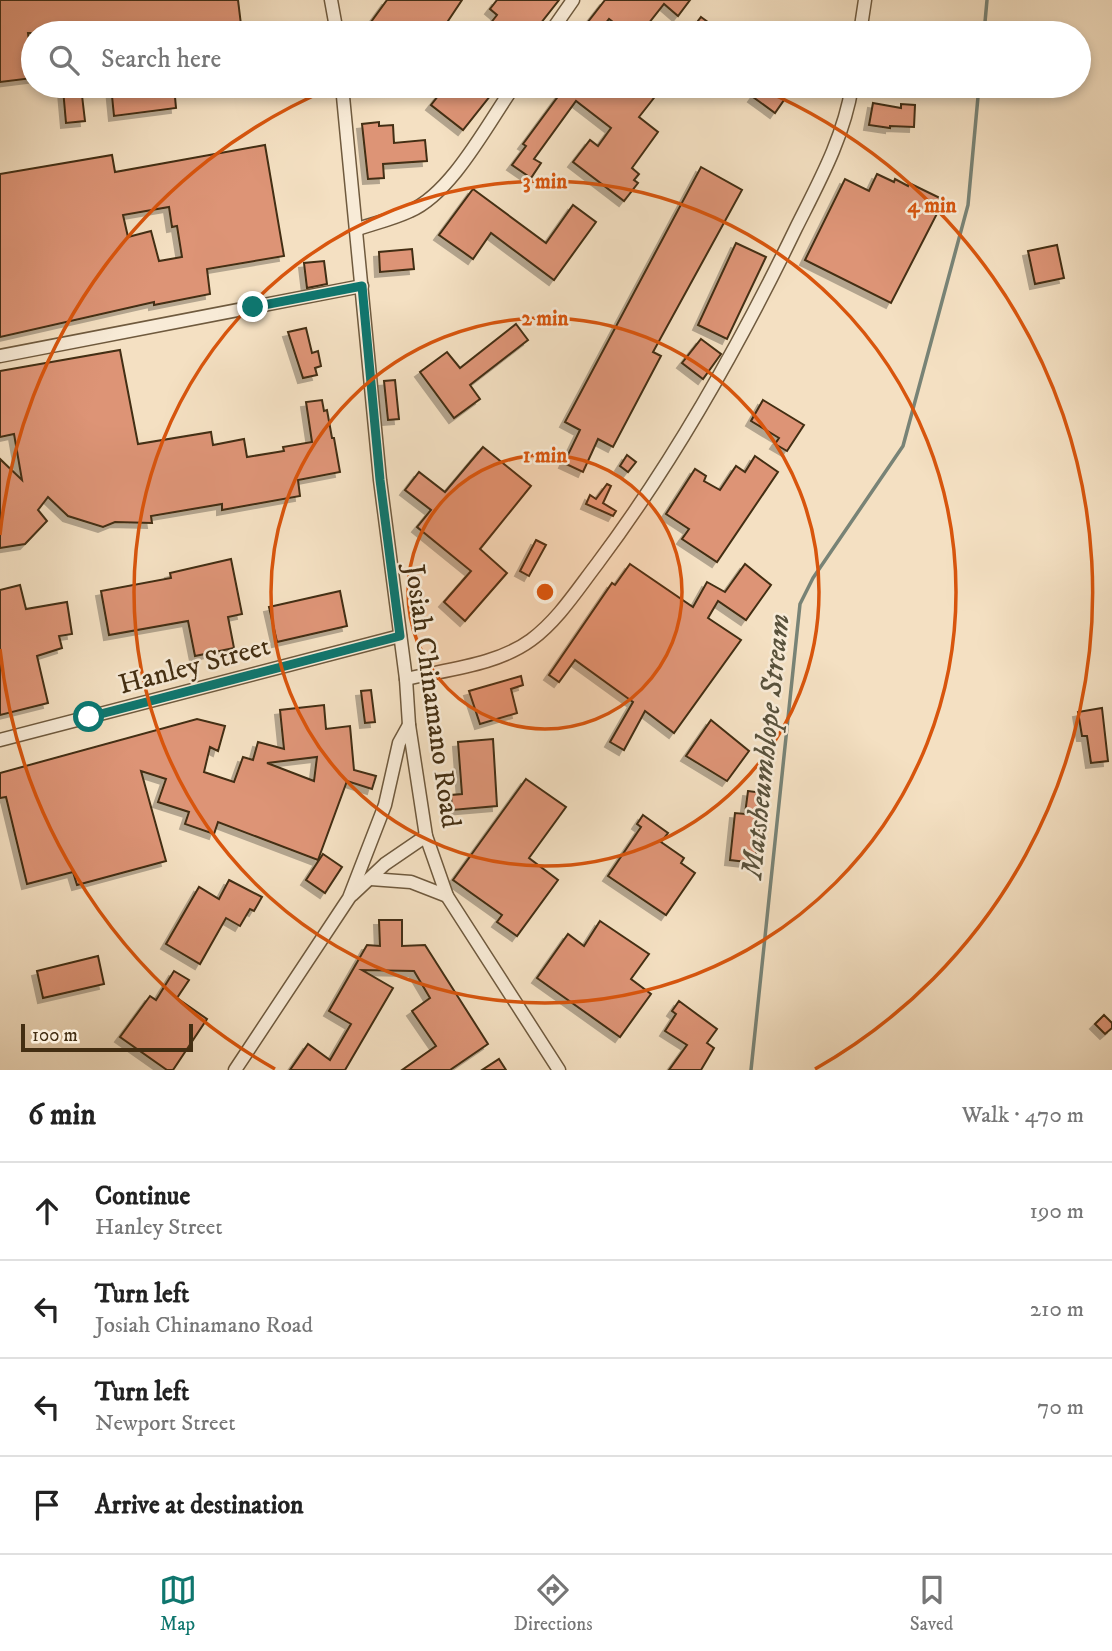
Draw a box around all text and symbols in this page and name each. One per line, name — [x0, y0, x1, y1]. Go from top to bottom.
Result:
search box — [21, 21, 1091, 98]
icon: search — [45, 41, 83, 79]
text: Search here — [101, 43, 221, 76]
text: 3 min — [523, 169, 568, 195]
text: 4 min — [908, 193, 957, 219]
route end — [237, 291, 268, 322]
text: 2 min — [522, 306, 570, 332]
text: 1 min — [523, 443, 568, 469]
street label: Josiah Chinamano Road — [396, 559, 468, 830]
centre of rings — [533, 580, 557, 604]
water label: Matsheumhlope Stream — [734, 612, 799, 882]
street label: Hanley Street — [115, 628, 274, 702]
route start — [73, 701, 104, 732]
scale bar — [21, 1021, 192, 1053]
text: 100 m — [32, 1024, 78, 1047]
text: 6 min — [28, 1097, 96, 1134]
text: Walk · 470 m — [962, 1101, 1084, 1130]
text: Continue — [95, 1180, 190, 1213]
icon: ahead — [28, 1192, 66, 1230]
text: 190 m — [1030, 1197, 1084, 1226]
text: Hanley Street — [95, 1213, 223, 1242]
text: Turn left — [95, 1278, 189, 1311]
icon: left — [28, 1290, 66, 1328]
text: 210 m — [1030, 1295, 1084, 1324]
text: Josiah Chinamano Road — [95, 1311, 313, 1340]
text: Turn left — [95, 1376, 189, 1409]
icon: left — [28, 1388, 66, 1426]
text: 70 m — [1037, 1393, 1084, 1422]
text: Newport Street — [95, 1409, 236, 1438]
icon: arrive — [28, 1486, 66, 1524]
text: Arrive at destination — [95, 1489, 304, 1522]
tab: Map — [159, 1571, 197, 1636]
tab: Directions — [514, 1571, 593, 1636]
tab: Saved — [910, 1571, 953, 1636]

